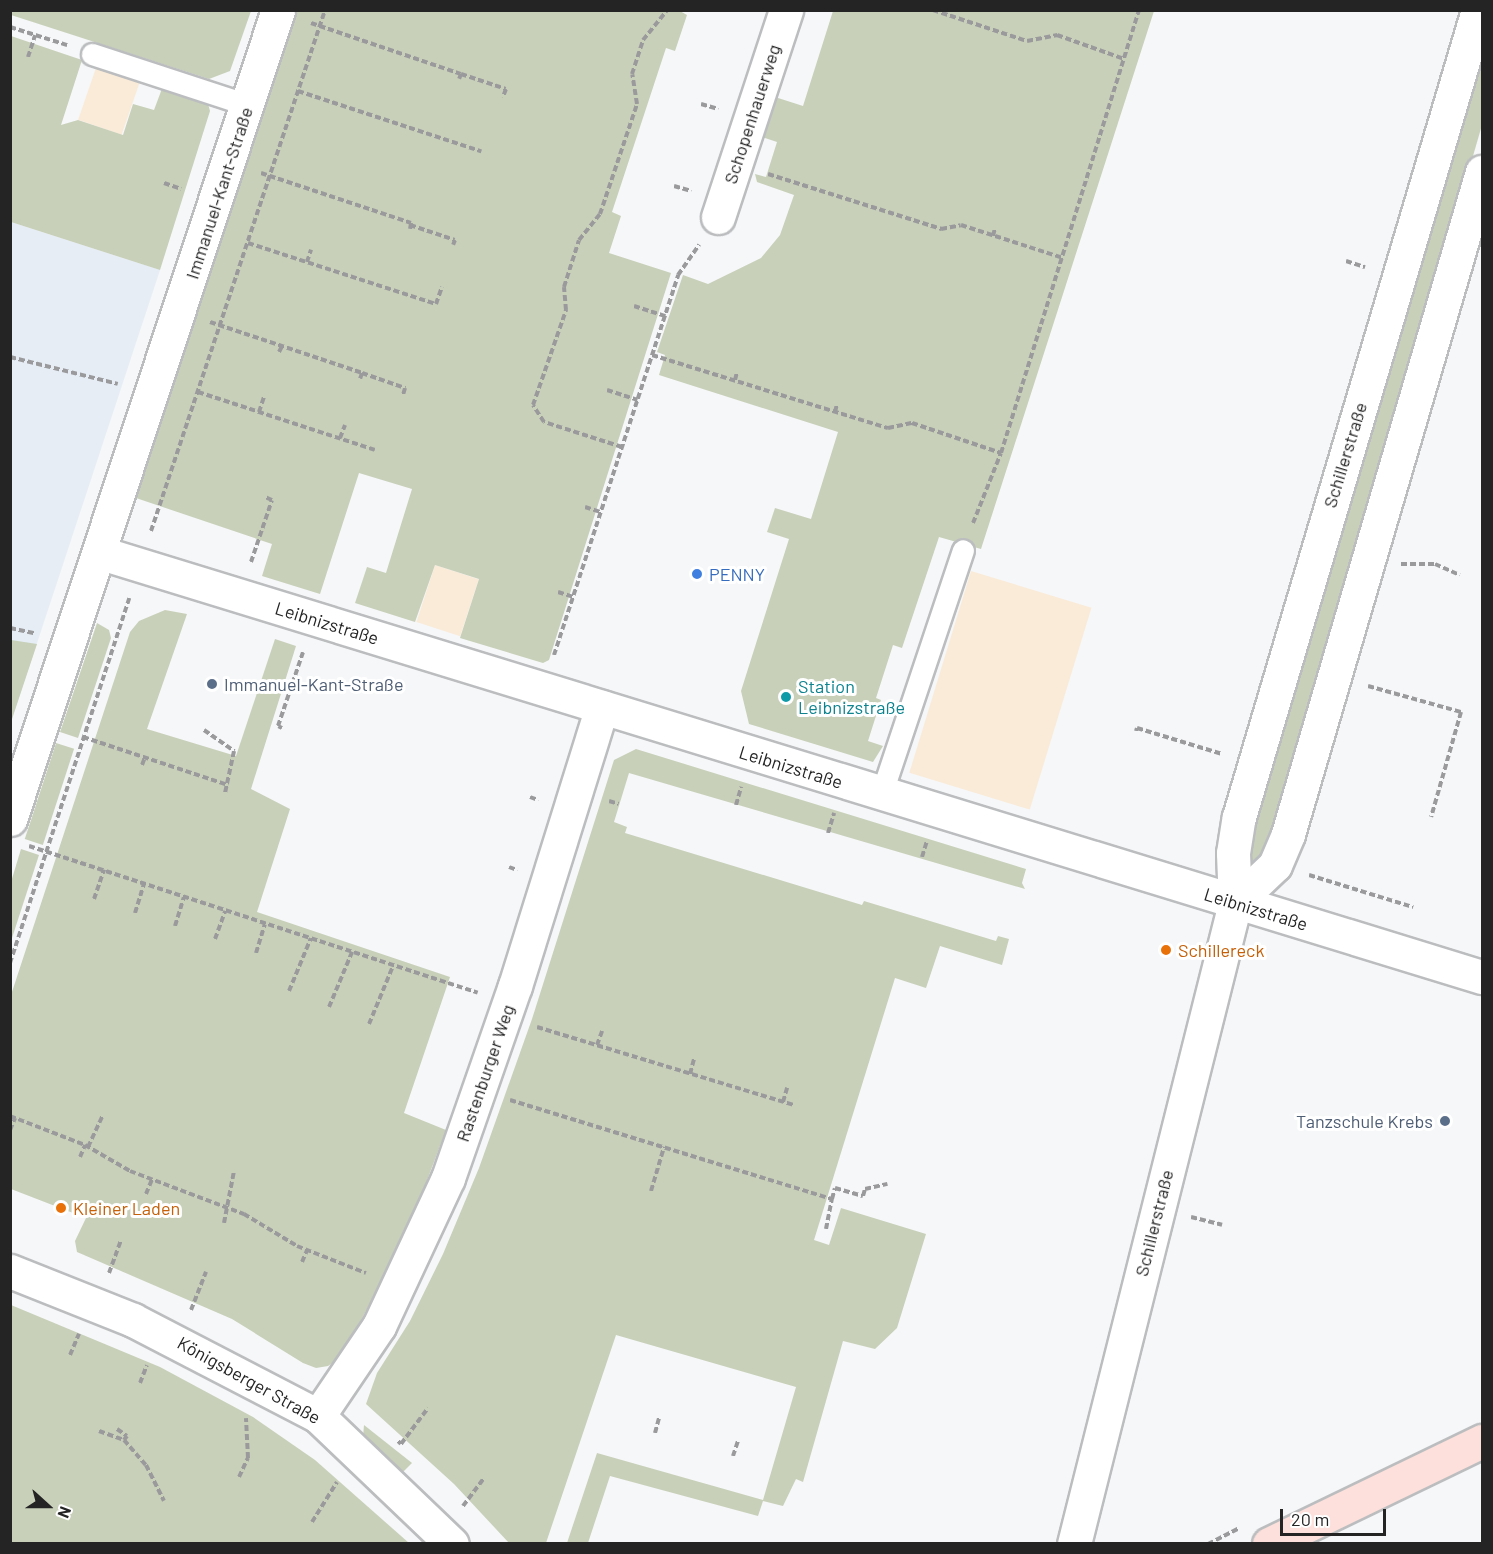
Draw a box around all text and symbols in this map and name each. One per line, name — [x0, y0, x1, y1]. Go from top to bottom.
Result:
street label: Schopenhauerweg — [719, 42, 785, 186]
street label: Immanuel-Kant-Straße — [181, 104, 257, 282]
street label: Schillerstraße — [1319, 400, 1371, 510]
place label: PENNY — [709, 563, 765, 585]
marker: PENNY — [690, 567, 704, 581]
street label: Leibnizstraße — [273, 597, 381, 649]
place label: Immanuel-Kant-Straße — [224, 673, 403, 695]
place label: Station Leibnizstraße — [798, 676, 905, 718]
marker: Immanuel-Kant-Straße — [205, 677, 219, 691]
marker: Station Leibnizstraße — [779, 690, 793, 704]
street label: Leibnizstraße — [737, 741, 845, 793]
street label: Leibnizstraße — [1202, 883, 1310, 935]
place label: Schillereck — [1178, 939, 1264, 961]
marker: Schillereck — [1159, 943, 1173, 957]
street label: Rastenburger Weg — [451, 1002, 519, 1144]
place label: Tanzschule Krebs — [1296, 1110, 1433, 1132]
marker: Tanzschule Krebs — [1438, 1114, 1452, 1128]
street label: Schillerstraße — [1130, 1167, 1178, 1279]
place label: Kleiner Laden — [73, 1197, 180, 1219]
marker: Kleiner Laden — [54, 1201, 68, 1215]
street label: Königsberger Straße — [174, 1332, 324, 1428]
north arrow — [18, 1476, 78, 1536]
scale bar — [1283, 1497, 1390, 1535]
text: N — [54, 1504, 76, 1521]
text: 20 m — [1291, 1508, 1329, 1530]

